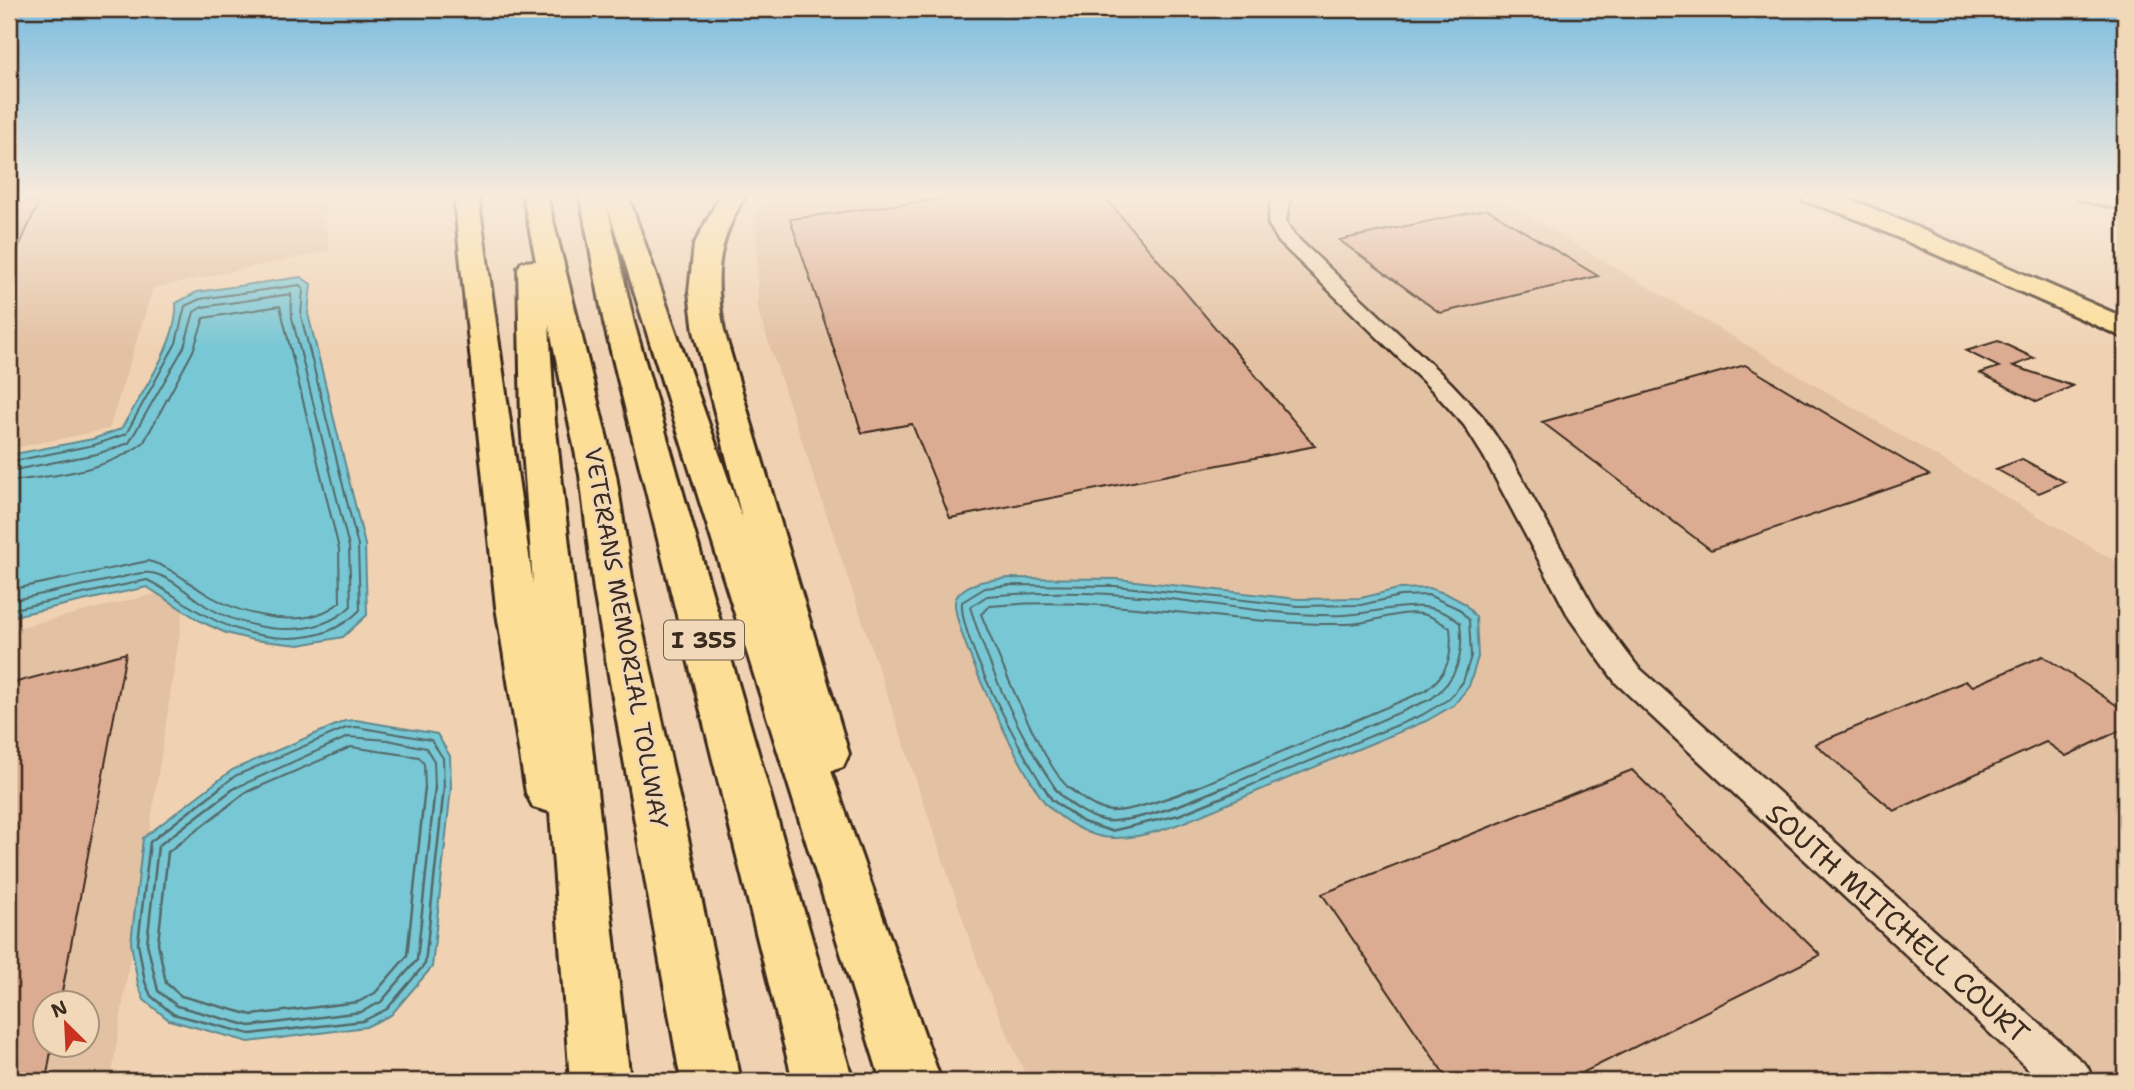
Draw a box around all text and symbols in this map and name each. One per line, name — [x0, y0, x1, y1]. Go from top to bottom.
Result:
street label: VETERANS MEMORIAL TOLLWAY — [577, 445, 675, 832]
road number: I 355 — [664, 620, 744, 660]
street label: SOUTH MITCHELL COURT — [1758, 794, 2038, 1052]
north arrow — [32, 988, 102, 1058]
text: N — [47, 994, 71, 1023]

